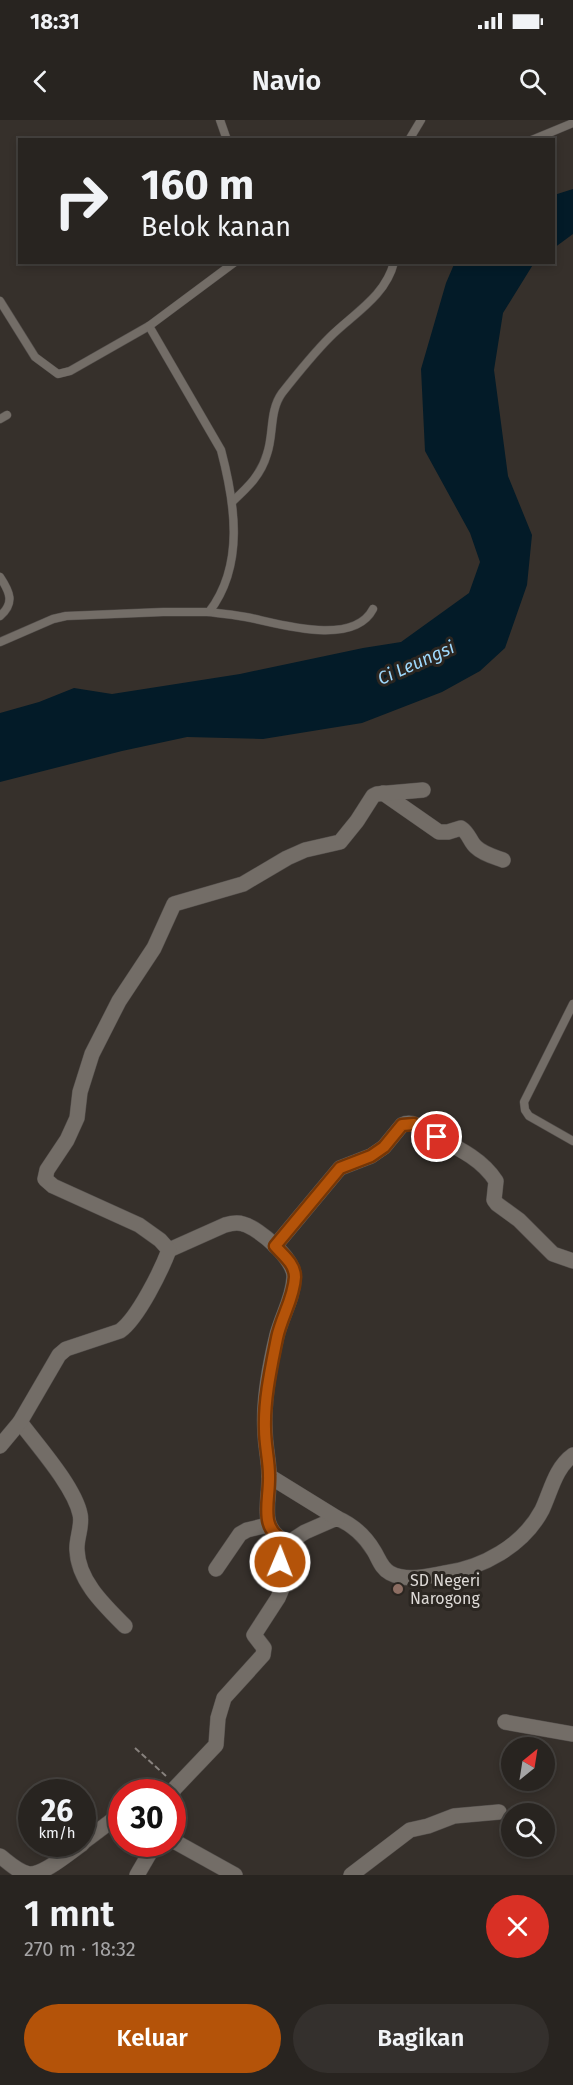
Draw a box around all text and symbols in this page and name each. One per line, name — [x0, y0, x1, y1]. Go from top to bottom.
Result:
text: 18:31 — [30, 8, 80, 35]
icon: back — [24, 65, 57, 98]
text: Navio — [252, 65, 321, 97]
icon: search — [516, 65, 549, 98]
text: 160 m — [141, 160, 254, 210]
icon: right — [42, 162, 120, 240]
text: Belok kanan — [141, 211, 291, 243]
water label: Ci Leungsi — [374, 636, 458, 690]
pin — [411, 1111, 462, 1162]
icon: arrive — [420, 1120, 453, 1153]
position arrow — [248, 1530, 312, 1594]
place label: SD Negeri Narogong — [410, 1571, 480, 1608]
marker: SD Negeri Narogong — [391, 1582, 405, 1596]
north arrow — [501, 1737, 555, 1791]
map controls — [501, 1737, 555, 1857]
speed limit sign: 30 — [108, 1779, 186, 1857]
text: 26 — [41, 1793, 73, 1829]
button: search — [501, 1803, 555, 1857]
text: km/h — [38, 1824, 76, 1842]
text: 1 mnt — [24, 1892, 114, 1936]
button: close — [486, 1895, 549, 1958]
text: 270 m · 18:32 — [24, 1937, 136, 1961]
button: Keluar — [24, 2004, 281, 2073]
button: Bagikan — [293, 2004, 549, 2073]

